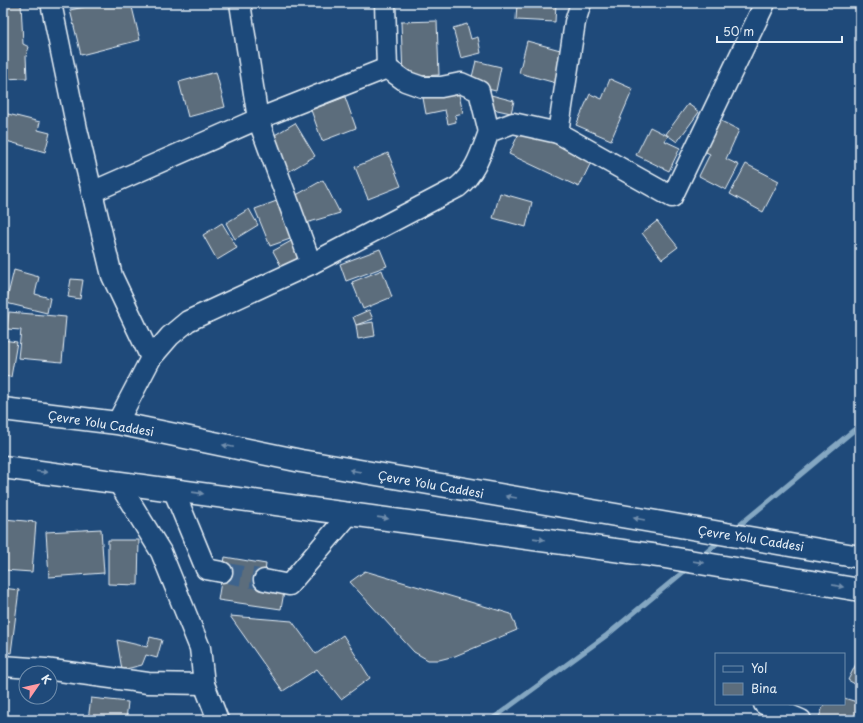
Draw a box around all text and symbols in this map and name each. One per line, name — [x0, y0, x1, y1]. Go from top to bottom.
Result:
scale bar — [717, 18, 842, 44]
text: 50 m — [723, 22, 754, 40]
street label: Çevre Yolu Caddesi — [47, 406, 155, 440]
one-way arrow — [221, 442, 234, 448]
street label: Çevre Yolu Caddesi — [377, 466, 485, 502]
one-way arrow — [349, 467, 361, 473]
one-way arrow — [36, 469, 48, 475]
one-way arrow — [192, 489, 204, 496]
one-way arrow — [505, 494, 517, 500]
one-way arrow — [377, 515, 389, 521]
one-way arrow — [633, 516, 645, 522]
street label: Çevre Yolu Caddesi — [697, 521, 805, 555]
one-way arrow — [533, 536, 545, 542]
one-way arrow — [691, 559, 704, 565]
one-way arrow — [831, 583, 844, 589]
legend — [715, 653, 845, 705]
text: Yol — [751, 659, 767, 677]
north arrow — [18, 665, 58, 705]
text: K — [37, 671, 56, 687]
text: Bina — [751, 679, 777, 697]

